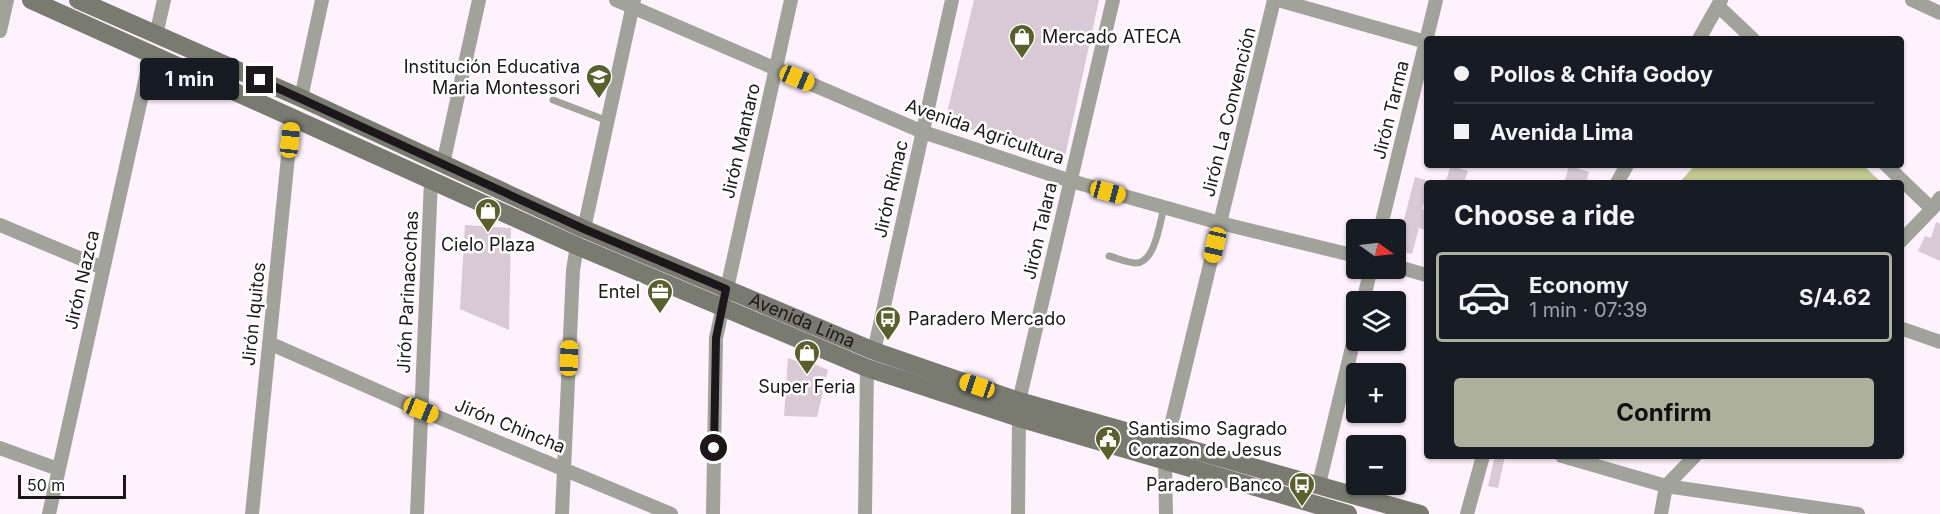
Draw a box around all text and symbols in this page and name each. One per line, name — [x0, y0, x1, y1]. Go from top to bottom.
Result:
shop icon: Mercado ATECA — [1007, 22, 1037, 60]
street label: Jirón La Convención — [1197, 25, 1260, 199]
place label: Mercado ATECA — [1042, 26, 1181, 47]
place label: Institución Educativa Maria Montessori — [404, 56, 580, 98]
street label: Jirón Tarma — [1368, 58, 1413, 161]
callout: 1 min — [140, 59, 239, 101]
text: Pollos & Chifa Godoy — [1490, 61, 1713, 87]
school or university icon: Institución Educativa Maria Montessori — [584, 62, 614, 100]
car — [777, 63, 817, 93]
route end — [246, 66, 273, 93]
text: 1 min — [165, 67, 214, 91]
street label: Jirón Mantaro — [717, 81, 764, 201]
street label: Avenida Agricultura — [903, 94, 1067, 169]
text: Avenida Lima — [1490, 119, 1634, 145]
car — [279, 121, 301, 159]
street label: Jirón Rímac — [869, 138, 912, 240]
car — [1088, 179, 1128, 205]
street label: Jirón Talara — [1018, 180, 1061, 282]
shop icon: Cielo Plaza — [473, 196, 503, 234]
text: Choose a ride — [1454, 199, 1635, 232]
street label: Jirón Parinacochas — [393, 210, 422, 374]
north arrow — [1346, 219, 1406, 279]
map controls — [1346, 219, 1406, 495]
car — [1202, 225, 1228, 265]
street label: Jirón Nazca — [60, 228, 103, 332]
place label: Cielo Plaza — [441, 234, 535, 255]
street label: Jirón Iquitos — [238, 261, 269, 367]
icon: car — [1457, 270, 1511, 324]
text: Economy — [1529, 272, 1629, 298]
office icon: Entel — [645, 277, 675, 315]
place label: Entel — [598, 281, 640, 302]
text: S/4.62 — [1799, 284, 1871, 310]
street label: Avenida Lima — [746, 289, 858, 352]
button: layers — [1346, 291, 1406, 351]
text: 1 min · 07:39 — [1529, 298, 1647, 322]
bus stop icon: Paradero Mercado — [873, 304, 903, 342]
place label: Paradero Mercado — [908, 308, 1066, 329]
shop icon: Super Feria — [792, 338, 822, 376]
car — [559, 340, 579, 376]
button: + — [1346, 363, 1406, 423]
car — [957, 372, 997, 400]
place label: Super Feria — [758, 376, 856, 397]
button: Confirm — [1454, 378, 1874, 447]
street label: Jirón Chincha — [452, 394, 569, 457]
car — [401, 395, 441, 425]
place label: Santisimo Sagrado Corazon de Jesus — [1128, 418, 1287, 460]
public building icon: Santisimo Sagrado Corazon de Jesus — [1093, 424, 1123, 462]
route start — [700, 434, 727, 461]
button: − — [1346, 435, 1406, 495]
bus stop icon: Paradero Banco — [1287, 470, 1317, 508]
scale bar — [18, 472, 126, 500]
place label: Paradero Banco — [1146, 474, 1282, 495]
text: 50 m — [27, 475, 65, 495]

